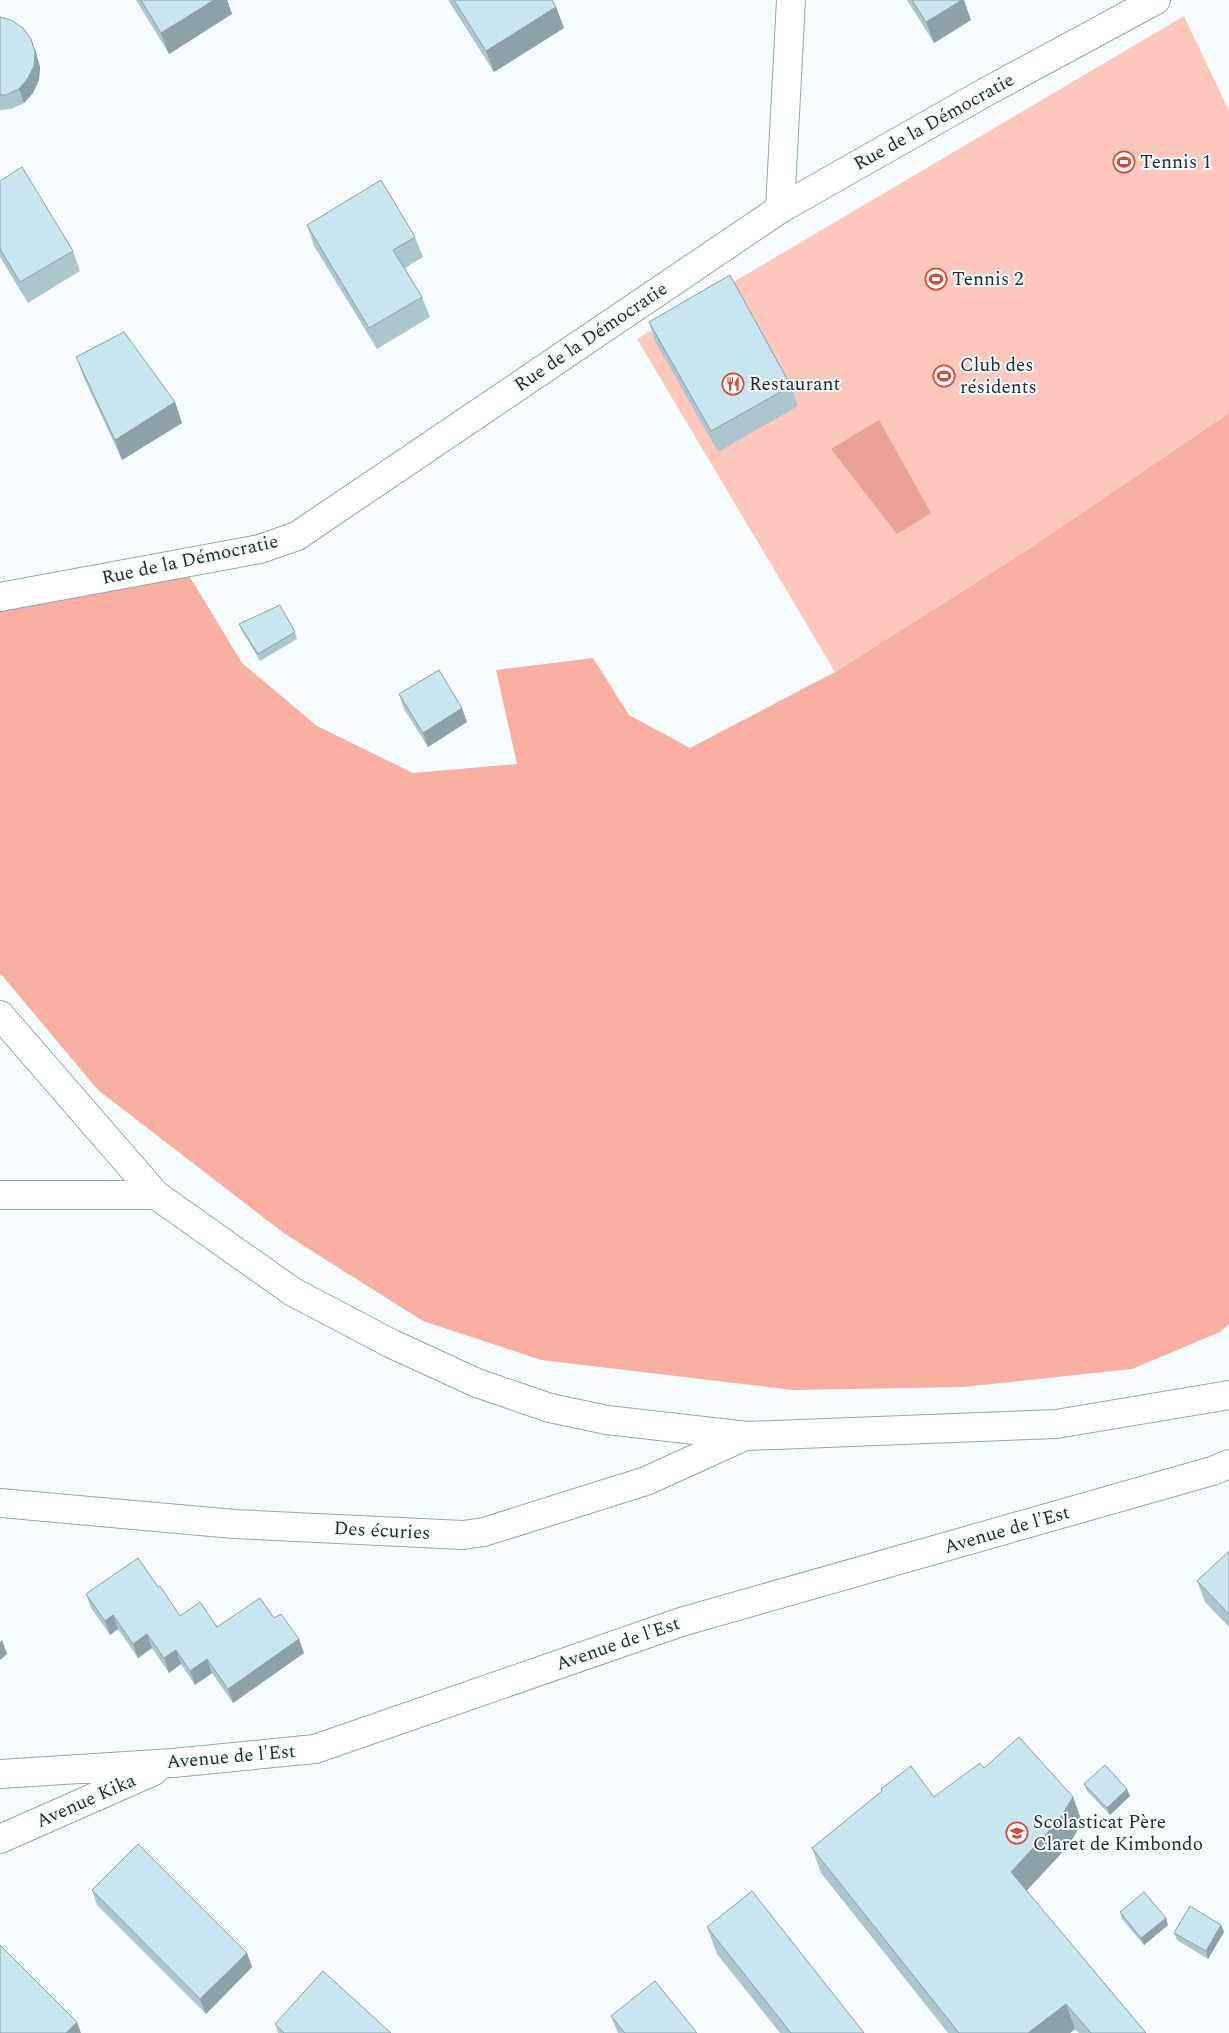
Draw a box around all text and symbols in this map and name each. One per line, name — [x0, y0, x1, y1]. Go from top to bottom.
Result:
street label: Rue de la Démocratie — [848, 66, 1020, 178]
place label: Tennis 1 — [1140, 148, 1211, 177]
sports icon: Tennis 1 — [1112, 150, 1136, 174]
place label: Tennis 2 — [952, 265, 1023, 294]
sports icon: Tennis 2 — [924, 267, 948, 291]
street label: Rue de la Démocratie — [508, 275, 674, 399]
place label: Club des résidents — [960, 351, 1037, 402]
sports icon: Club des résidents — [932, 364, 956, 388]
place label: Restaurant — [749, 370, 841, 399]
restaurant icon: Restaurant — [721, 372, 745, 396]
street label: Rue de la Démocratie — [99, 527, 281, 593]
street label: Avenue de l'Est — [941, 1498, 1073, 1562]
street label: Des écuries — [333, 1514, 431, 1548]
street label: Avenue de l'Est — [552, 1609, 684, 1679]
street label: Avenue de l'Est — [165, 1737, 297, 1777]
street label: Avenue Kika — [31, 1766, 141, 1836]
place label: Scolasticat Père Claret de Kimbondo — [1033, 1808, 1203, 1859]
school or university icon: Scolasticat Père Claret de Kimbondo — [1005, 1821, 1029, 1845]

